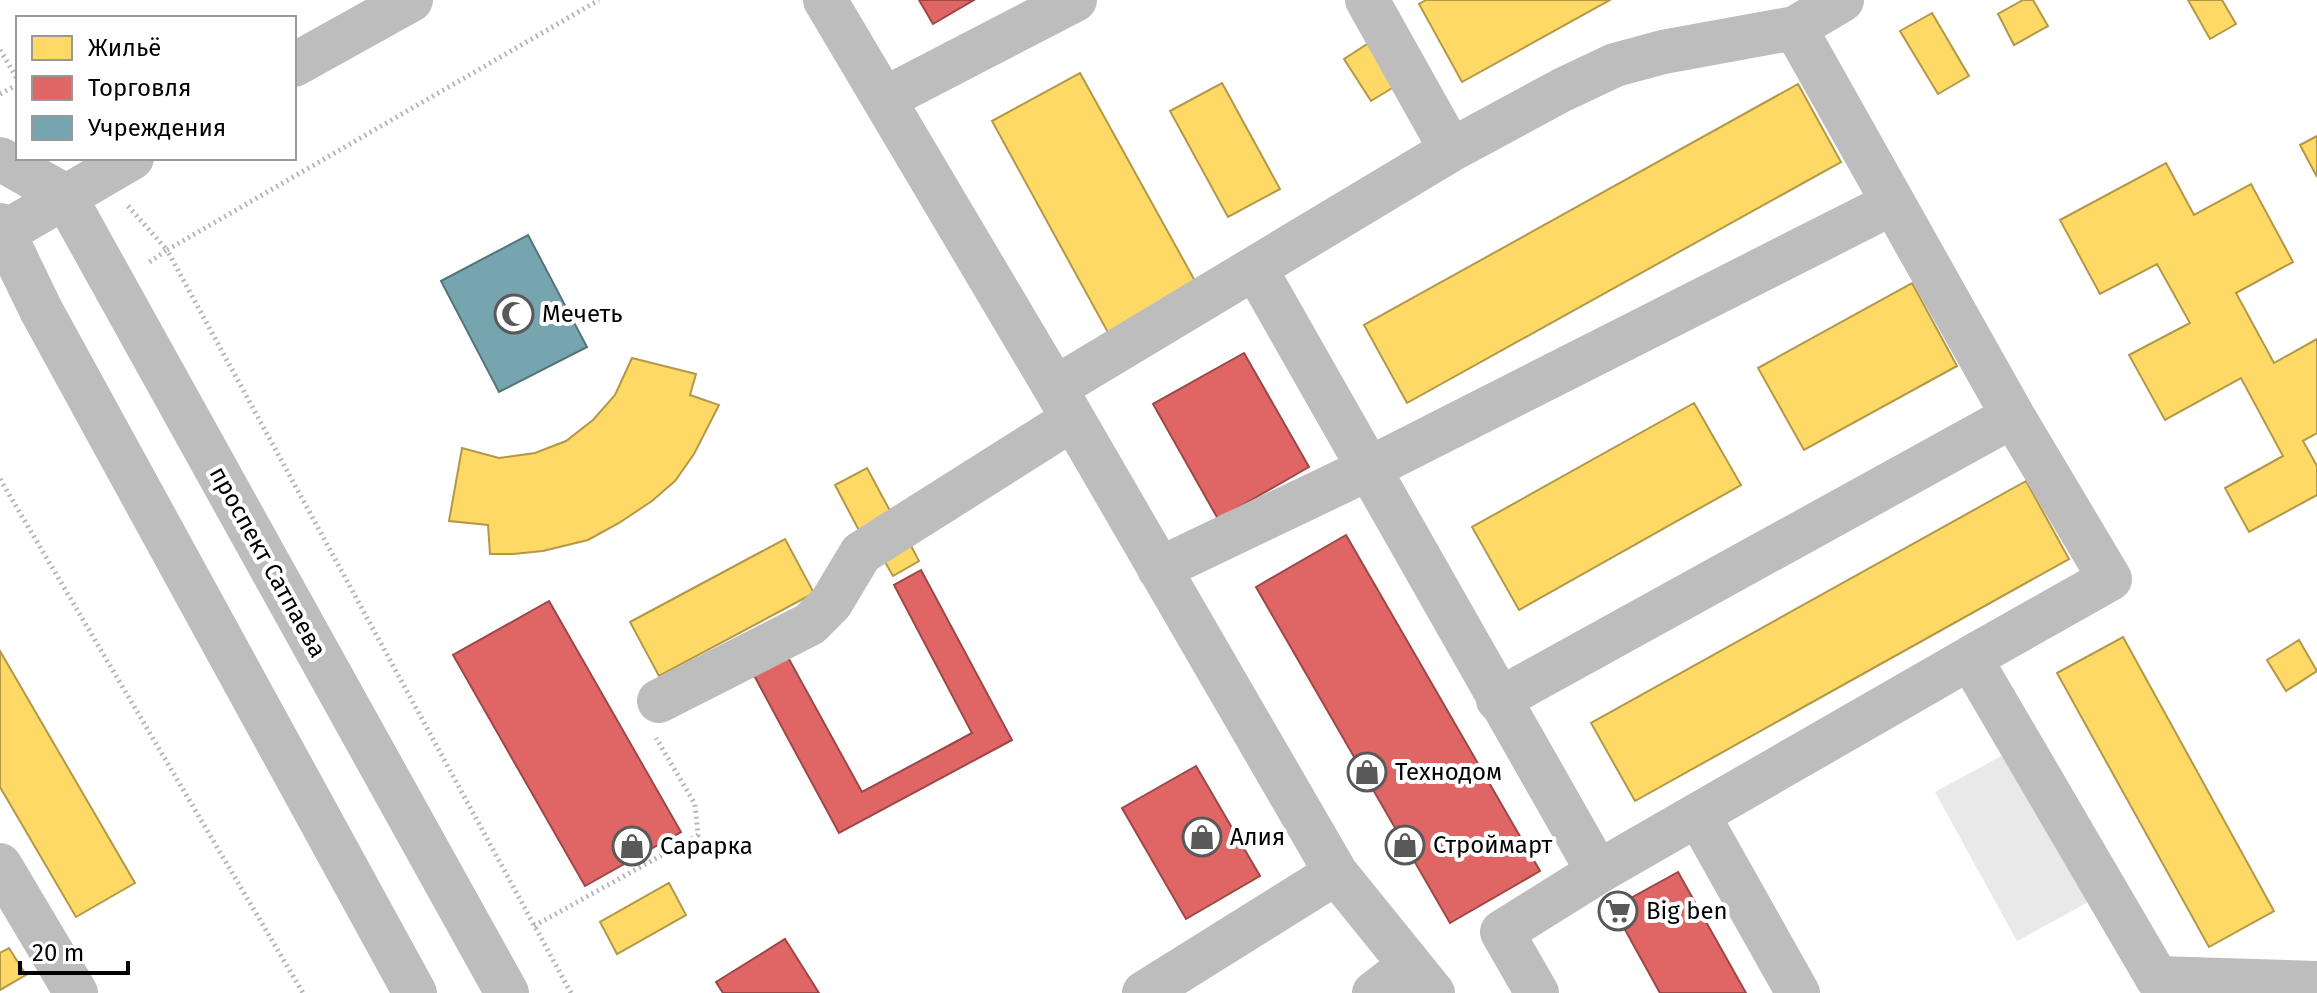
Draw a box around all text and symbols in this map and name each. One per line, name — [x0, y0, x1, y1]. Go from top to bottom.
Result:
legend — [16, 16, 296, 160]
text: Жильё — [88, 34, 161, 62]
text: Торговля — [88, 74, 191, 102]
text: Учреждения — [88, 114, 226, 142]
mosque icon: Мечеть — [493, 293, 535, 335]
place label: Мечеть — [542, 300, 623, 328]
street label: проспект Сатпаева — [204, 462, 332, 662]
shop icon: Технодом — [1346, 751, 1388, 793]
place label: Технодом — [1395, 758, 1502, 786]
shop icon: Алия — [1181, 816, 1223, 858]
place label: Алия — [1230, 823, 1285, 851]
shop icon: Строймарт — [1384, 824, 1426, 866]
shop icon: Сарарка — [611, 825, 653, 867]
place label: Строймарт — [1433, 831, 1553, 859]
place label: Сарарка — [660, 832, 753, 860]
supermarket icon: Big ben — [1597, 890, 1639, 932]
place label: Big ben — [1646, 897, 1728, 925]
scale bar — [20, 925, 128, 975]
text: 20 m — [32, 939, 84, 967]

